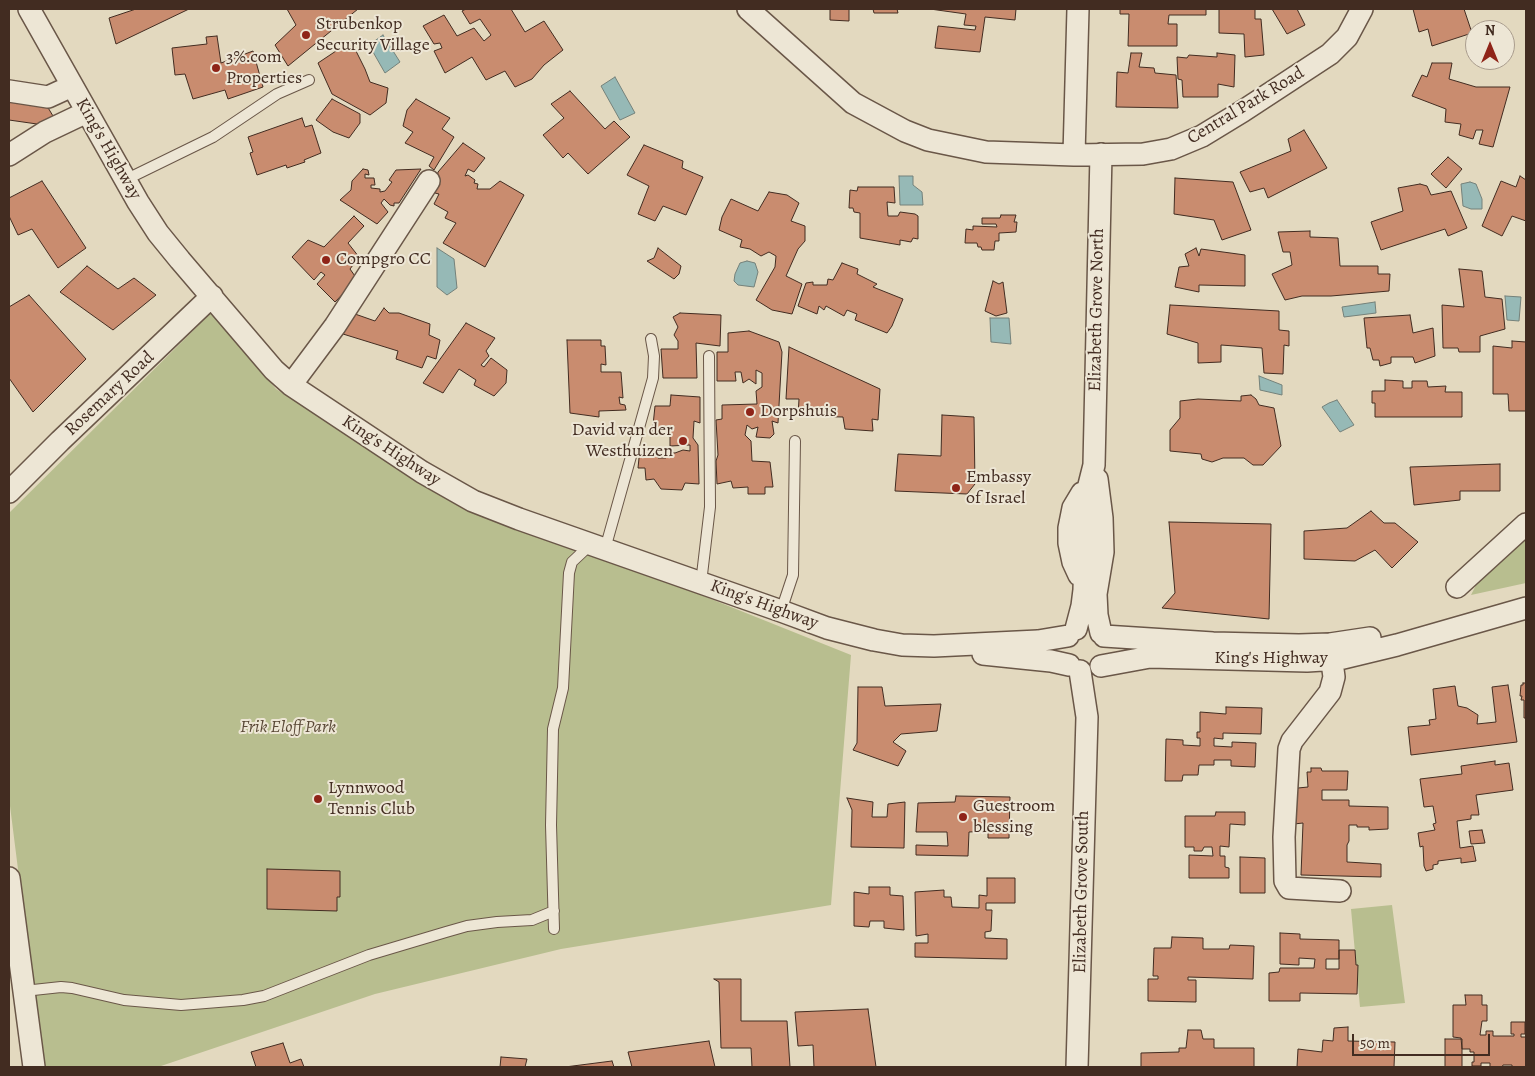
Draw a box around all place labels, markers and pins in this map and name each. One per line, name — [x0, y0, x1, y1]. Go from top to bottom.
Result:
place label: Strubenkop Security Village — [316, 14, 430, 56]
marker: Strubenkop Security Village — [300, 29, 312, 41]
place label: 3%.com Properties — [226, 47, 302, 90]
marker: 3%.com Properties — [210, 62, 222, 74]
place label: Compgro CC — [336, 249, 431, 271]
marker: Compgro CC — [320, 254, 332, 266]
place label: Dorpshuis — [760, 401, 837, 423]
marker: Dorpshuis — [744, 406, 756, 418]
place label: David van der Westhuizen — [572, 420, 673, 462]
marker: David van der Westhuizen — [677, 435, 689, 447]
place label: Embassy of Israel — [966, 467, 1031, 509]
marker: Embassy of Israel — [950, 482, 962, 494]
place label: Lynnwood Tennis Club — [328, 778, 415, 821]
marker: Lynnwood Tennis Club — [312, 793, 324, 805]
place label: Guestroom blessing — [973, 796, 1055, 839]
marker: Guestroom blessing — [957, 811, 969, 823]

